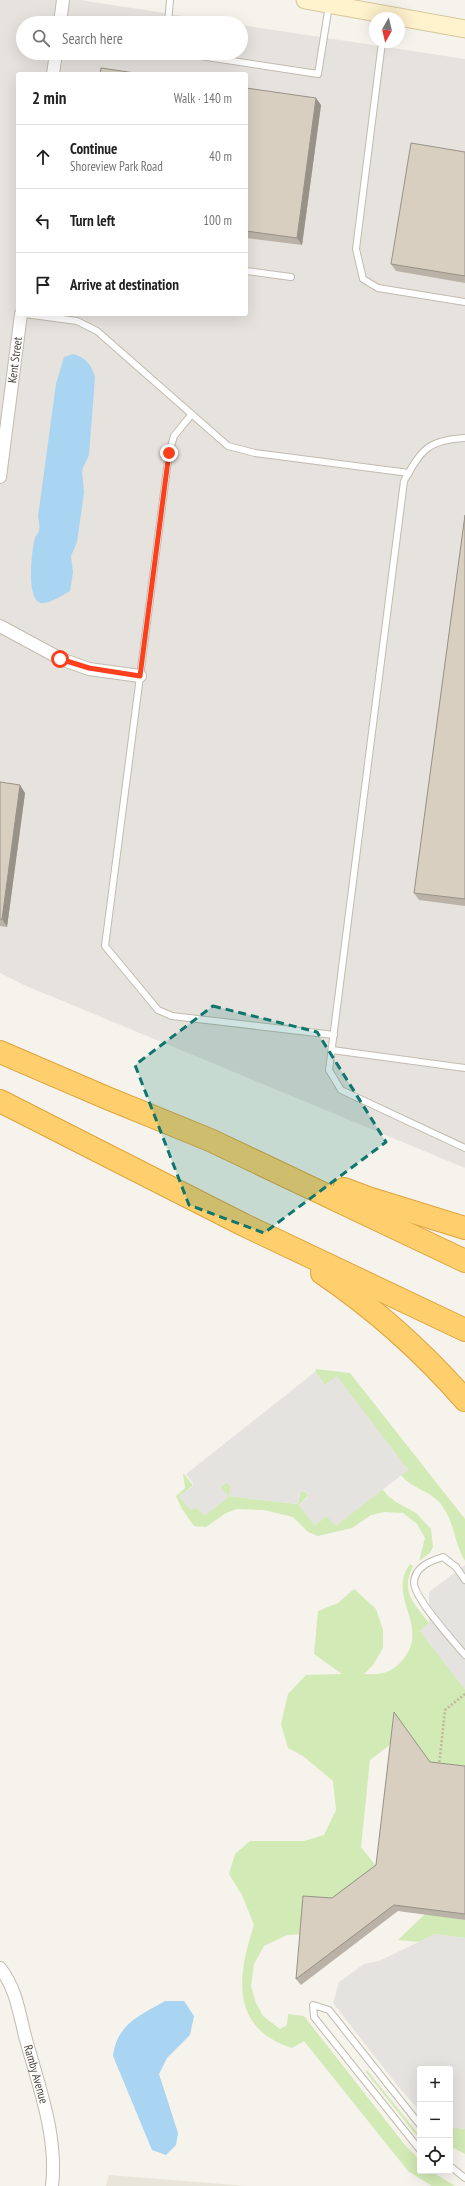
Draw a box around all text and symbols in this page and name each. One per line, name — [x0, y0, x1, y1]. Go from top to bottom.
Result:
north arrow — [369, 12, 405, 48]
search box — [16, 16, 248, 60]
icon: search — [30, 27, 52, 49]
text: Search here — [62, 29, 123, 48]
text: 2 min — [32, 87, 66, 109]
text: Walk · 140 m — [174, 90, 232, 107]
text: Continue — [70, 139, 117, 158]
icon: ahead — [32, 146, 54, 168]
text: 40 m — [209, 148, 232, 165]
text: Shoreview Park Road — [70, 158, 163, 175]
icon: left — [32, 210, 54, 232]
text: Turn left — [70, 211, 115, 230]
text: 100 m — [203, 212, 232, 229]
icon: arrive — [32, 274, 54, 296]
text: Arrive at destination — [70, 275, 179, 294]
street label: Kent Street — [4, 335, 25, 384]
route end — [160, 444, 178, 462]
route start — [51, 650, 69, 668]
street label: Ramby Avenue — [21, 2043, 52, 2105]
map controls — [417, 2066, 453, 2174]
button: + — [417, 2066, 453, 2102]
button: − — [417, 2102, 453, 2138]
button: locate — [417, 2138, 453, 2174]

